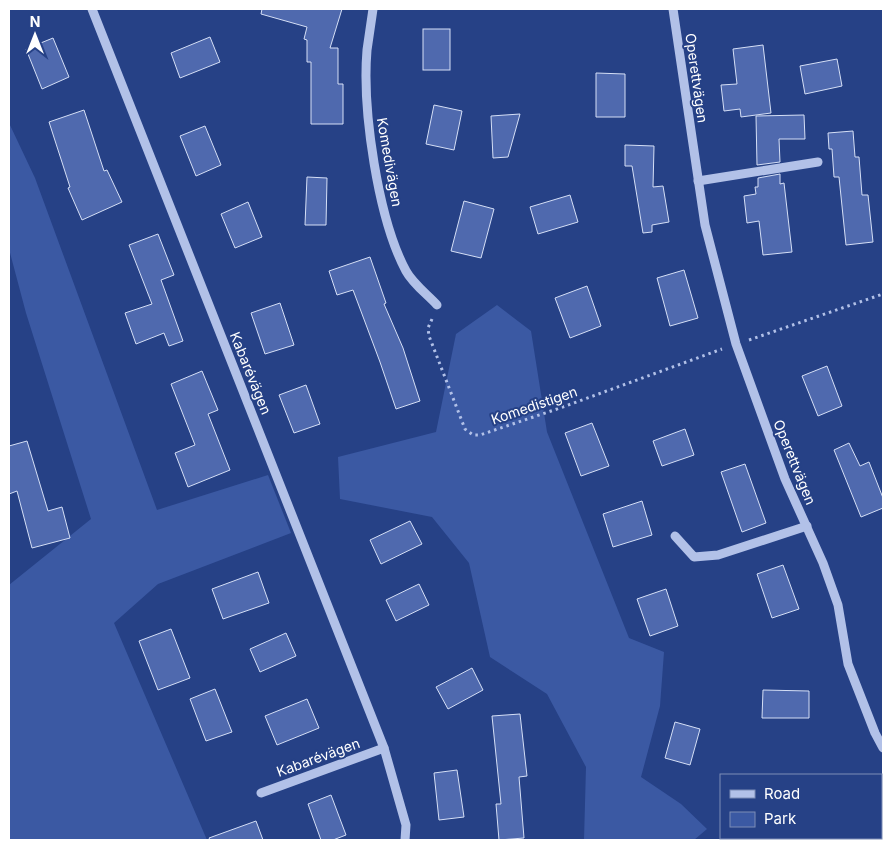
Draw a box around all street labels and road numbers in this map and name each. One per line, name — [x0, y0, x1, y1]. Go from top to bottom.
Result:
street label: Operettvägen — [682, 32, 712, 124]
street label: Komedivägen — [374, 116, 406, 208]
street label: Kabarévägen — [227, 329, 275, 417]
street label: Komedistigen — [489, 382, 579, 428]
street label: Operettvägen — [770, 417, 820, 507]
street label: Kabarévägen — [274, 734, 362, 780]

